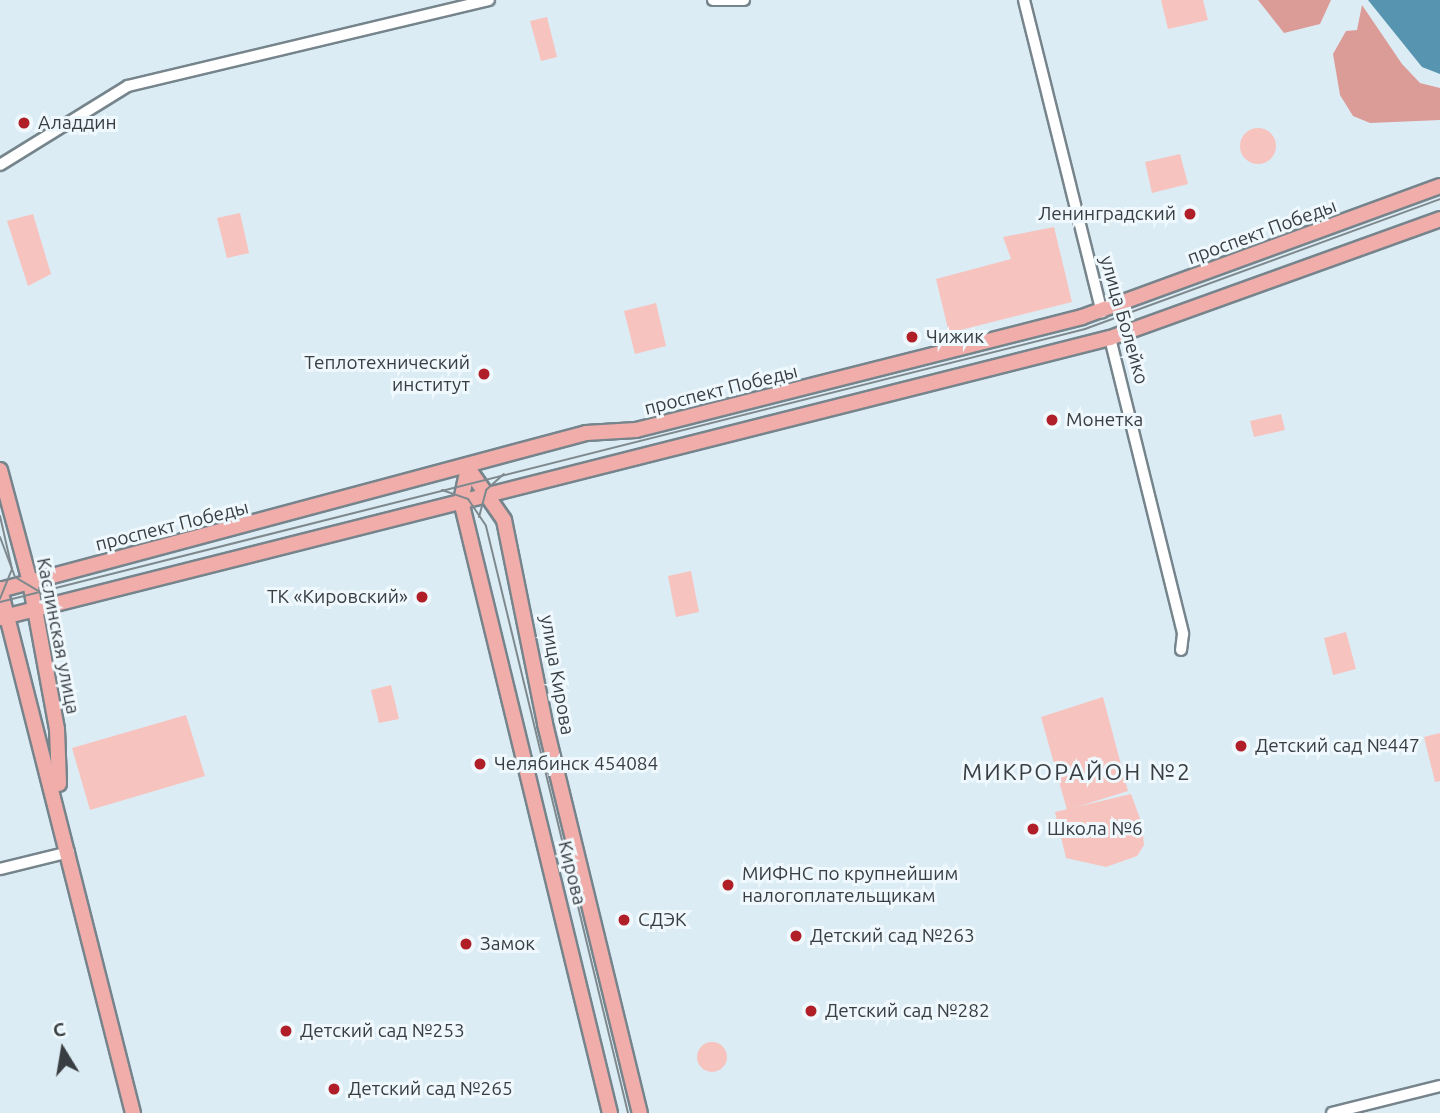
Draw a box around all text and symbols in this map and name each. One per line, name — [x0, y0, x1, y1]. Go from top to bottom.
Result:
place label: Аладдин — [38, 112, 117, 134]
marker: Аладдин — [16, 115, 32, 131]
street label: проспект Победы — [1184, 194, 1340, 270]
place label: Ленинградский — [1038, 203, 1176, 225]
marker: Ленинградский — [1182, 206, 1198, 222]
street label: улица Болейко — [1095, 253, 1153, 387]
place label: Чижик — [926, 326, 984, 348]
marker: Чижик — [904, 329, 920, 345]
place label: Теплотехнический институт — [304, 352, 470, 396]
street label: проспект Победы — [642, 360, 800, 420]
marker: Теплотехнический институт — [476, 366, 492, 382]
place label: Монетка — [1066, 409, 1143, 431]
marker: Монетка — [1044, 412, 1060, 428]
street label: проспект Победы — [93, 496, 251, 556]
street label: Каслинская улица — [32, 556, 84, 716]
place label: ТК «Кировский» — [267, 586, 408, 608]
marker: ТК «Кировский» — [414, 589, 430, 605]
street label: улица Кирова — [535, 613, 579, 737]
place label: Детский сад №447 — [1255, 735, 1420, 757]
marker: Детский сад №447 — [1233, 738, 1249, 754]
place label: Челябинск 454084 — [494, 753, 658, 775]
marker: Челябинск 454084 — [472, 756, 488, 772]
district label: МИКРОРАЙОН №2 — [964, 758, 1190, 786]
place label: Школа №6 — [1047, 818, 1143, 840]
marker: Школа №6 — [1025, 821, 1041, 837]
street label: Кирова — [553, 839, 591, 907]
place label: МИФНС по крупнейшим налогоплательщикам — [742, 863, 958, 907]
marker: МИФНС по крупнейшим налогоплательщикам — [720, 877, 736, 893]
place label: СДЭК — [638, 909, 687, 931]
marker: СДЭК — [616, 912, 632, 928]
place label: Детский сад №263 — [810, 925, 975, 947]
marker: Детский сад №263 — [788, 928, 804, 944]
place label: Замок — [480, 933, 535, 955]
marker: Замок — [458, 936, 474, 952]
place label: Детский сад №282 — [825, 1000, 990, 1022]
marker: Детский сад №282 — [803, 1003, 819, 1019]
north arrow — [28, 1015, 98, 1085]
text: С — [51, 1017, 67, 1041]
place label: Детский сад №253 — [300, 1020, 465, 1042]
marker: Детский сад №253 — [278, 1023, 294, 1039]
place label: Детский сад №265 — [348, 1078, 513, 1100]
marker: Детский сад №265 — [326, 1081, 342, 1097]

